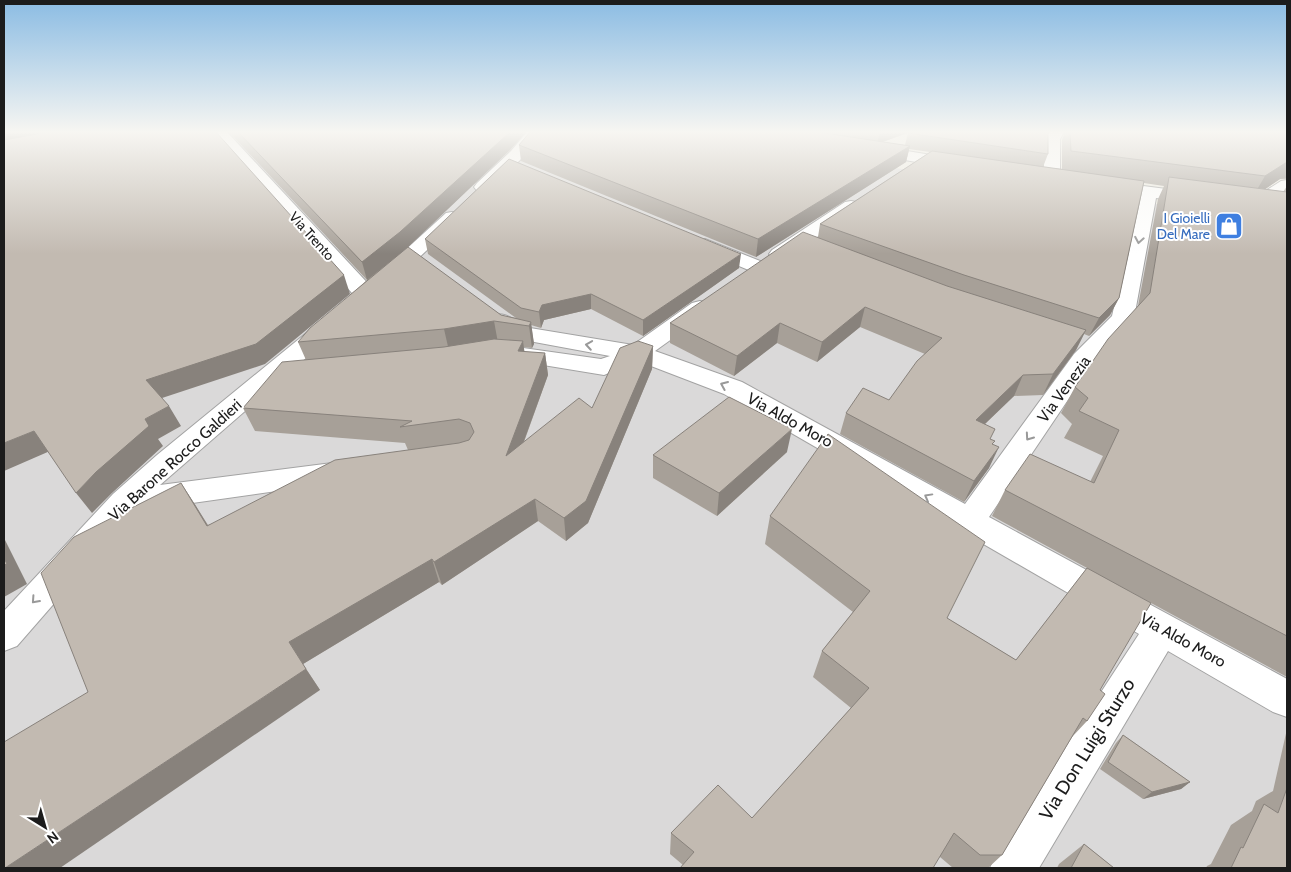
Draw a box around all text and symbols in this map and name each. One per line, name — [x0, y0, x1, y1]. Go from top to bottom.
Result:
street label: Via Trento — [285, 208, 339, 264]
place label: I Gioielli Del Mare — [1157, 209, 1210, 243]
shop icon: I Gioielli Del Mare — [1214, 211, 1244, 241]
one-way arrow — [1135, 235, 1145, 244]
one-way arrow — [585, 340, 593, 351]
street label: Via Venezia — [1033, 352, 1095, 426]
one-way arrow — [720, 380, 729, 391]
street label: Via Aldo Moro — [744, 389, 836, 451]
street label: Via Barone Rocco Galdieri — [104, 395, 246, 525]
one-way arrow — [1026, 431, 1035, 441]
one-way arrow — [924, 493, 933, 503]
one-way arrow — [31, 595, 40, 604]
street label: Via Aldo Moro — [1137, 609, 1229, 671]
street label: Via Don Luigi Sturzo — [1034, 674, 1140, 824]
north arrow — [20, 802, 70, 852]
text: N — [43, 827, 62, 848]

